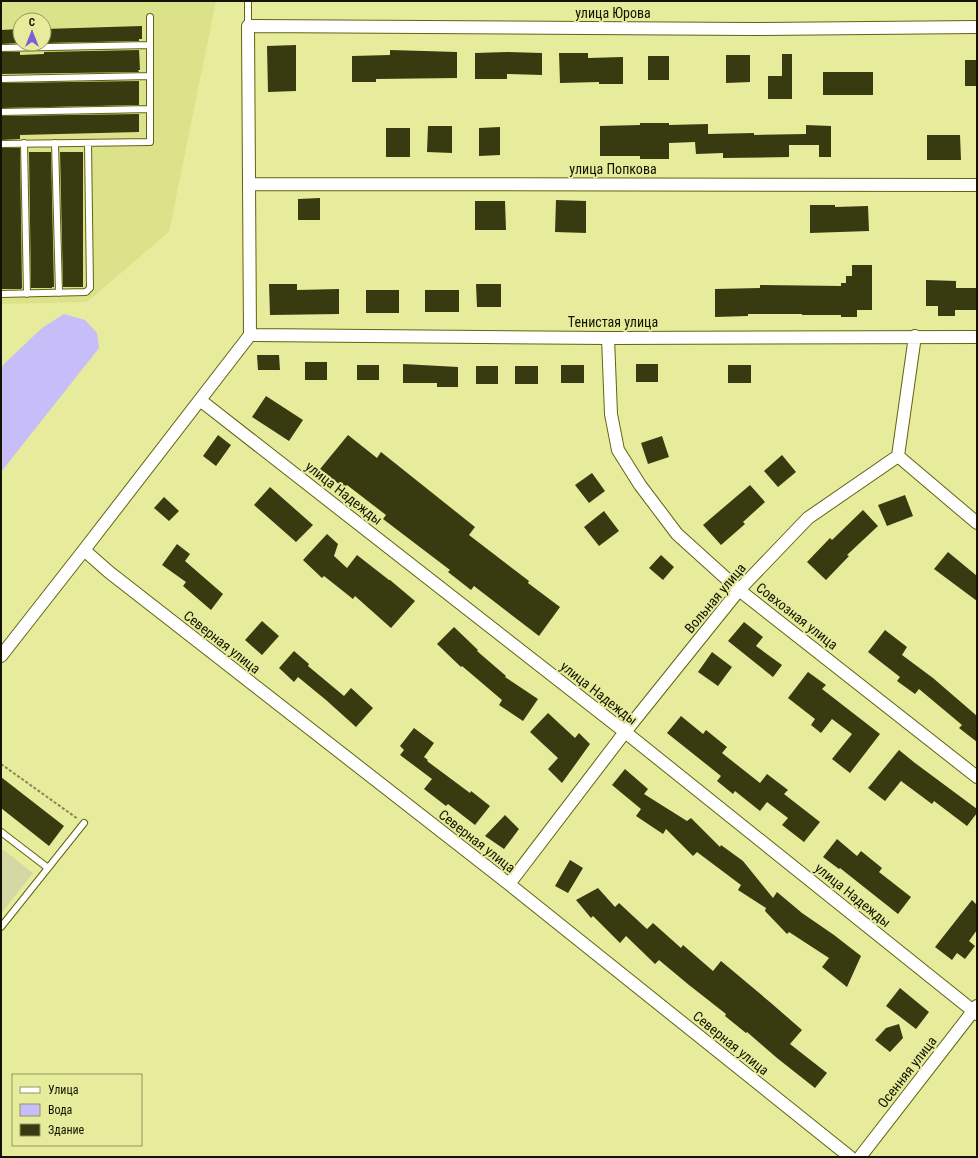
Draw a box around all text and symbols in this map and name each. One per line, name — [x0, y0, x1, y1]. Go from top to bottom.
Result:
street label: улица Юрова — [575, 5, 651, 21]
north arrow — [12, 12, 52, 52]
text: С — [29, 16, 35, 29]
street label: улица Попкова — [569, 161, 657, 177]
street label: Тенистая улица — [568, 314, 658, 330]
street label: улица Надежды — [302, 458, 386, 528]
street label: Вольная улица — [681, 560, 749, 636]
street label: Совхозная улица — [753, 579, 841, 653]
street label: Северная улица — [181, 607, 263, 677]
street label: улица Надежды — [557, 658, 641, 728]
street label: Северная улица — [436, 806, 518, 876]
street label: улица Надежды — [812, 860, 894, 930]
street label: Северная улица — [690, 1008, 772, 1078]
street label: Осенняя улица — [874, 1033, 940, 1111]
legend — [12, 1074, 142, 1146]
text: Улица — [48, 1083, 79, 1097]
text: Вода — [48, 1103, 73, 1117]
text: Здание — [48, 1123, 85, 1137]

